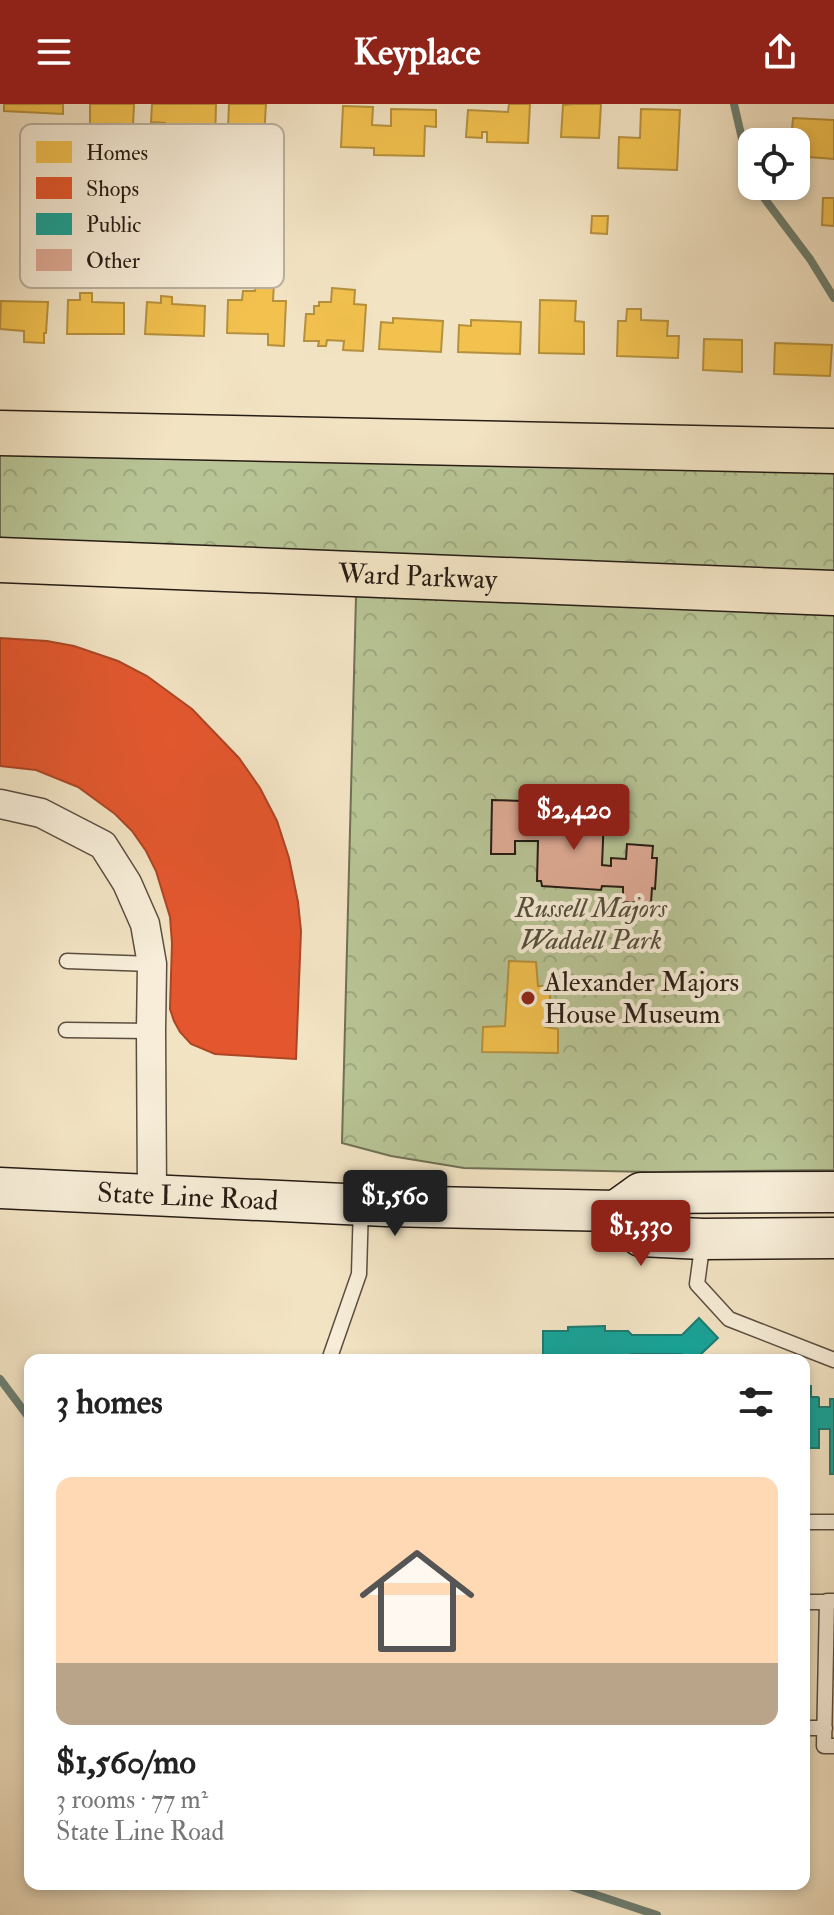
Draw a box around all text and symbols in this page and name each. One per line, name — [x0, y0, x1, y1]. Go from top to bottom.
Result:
icon: menu — [32, 30, 76, 74]
text: Keyplace — [353, 30, 481, 75]
icon: share — [758, 30, 802, 74]
legend — [20, 124, 284, 288]
map controls — [738, 128, 810, 200]
button: locate — [738, 128, 810, 200]
text: Homes — [86, 139, 148, 167]
text: Shops — [86, 175, 139, 204]
text: Public — [86, 211, 141, 239]
text: Other — [86, 247, 141, 275]
street label: Ward Parkway — [337, 556, 498, 597]
pin: $2,420 — [509, 784, 639, 852]
text: $2,420 — [536, 794, 612, 826]
park label: Russell Majors Waddell Park — [514, 891, 668, 958]
place label: Alexander Majors House Museum — [543, 965, 739, 1032]
marker: Alexander Majors House Museum — [519, 989, 537, 1007]
pin: $1,560 — [330, 1170, 460, 1238]
street label: State Line Road — [96, 1175, 279, 1218]
text: $1,560 — [361, 1180, 429, 1212]
pin: $1,330 — [576, 1200, 706, 1268]
text: $1,330 — [609, 1210, 673, 1242]
icon: filters — [734, 1380, 778, 1424]
text: 3 homes — [56, 1381, 163, 1424]
icon: home — [345, 1529, 489, 1673]
text: $1,560/mo — [56, 1741, 196, 1784]
text: 3 rooms · 77 m² — [56, 1784, 208, 1816]
text: State Line Road — [56, 1816, 224, 1848]

